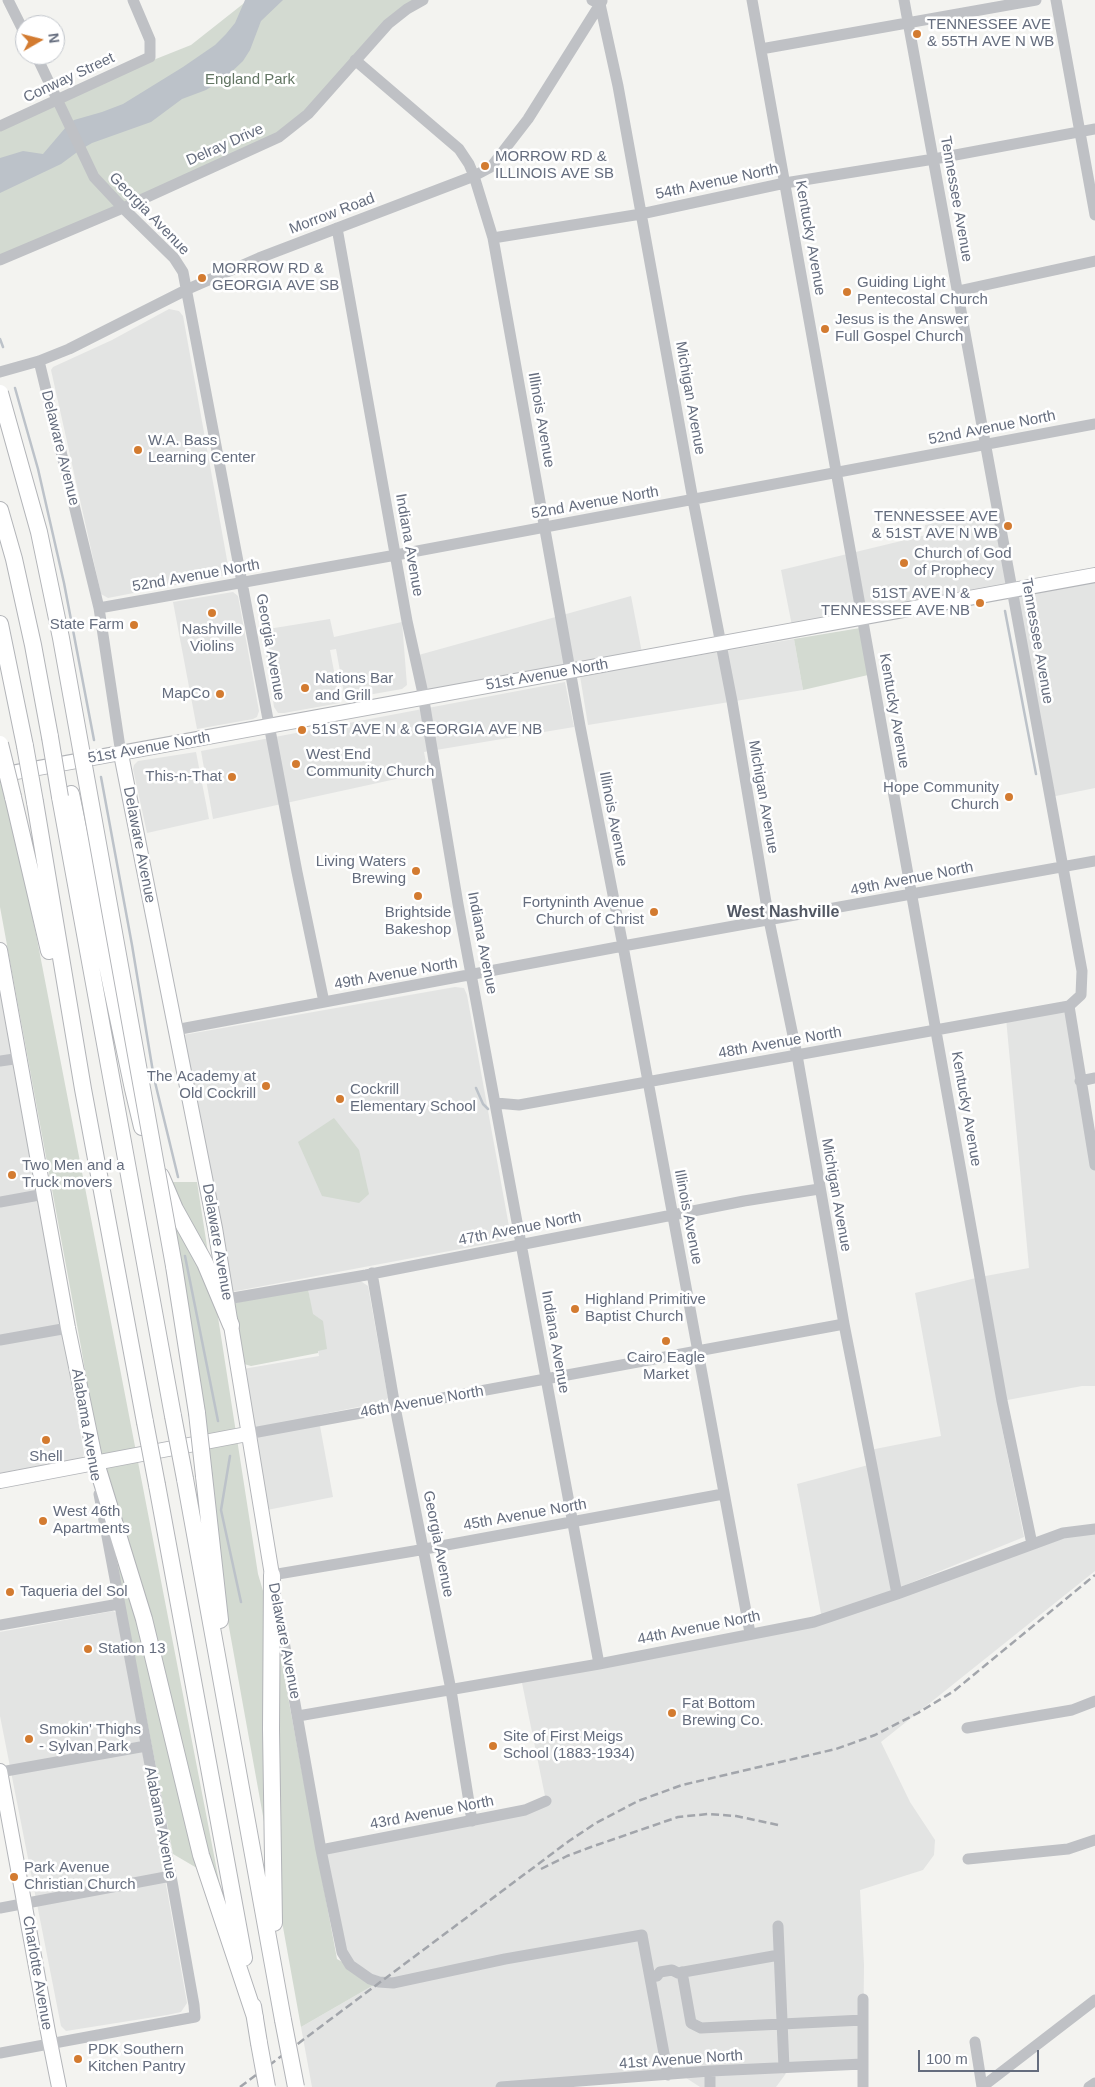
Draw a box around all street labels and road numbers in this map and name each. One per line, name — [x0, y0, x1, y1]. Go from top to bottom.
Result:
street label: Conway Street — [21, 49, 117, 107]
street label: Delray Drive — [184, 120, 266, 170]
street label: Tennessee Avenue — [936, 135, 976, 263]
street label: 54th Avenue North — [654, 160, 780, 204]
street label: Georgia Avenue — [105, 169, 193, 259]
street label: Kentucky Avenue — [791, 179, 829, 297]
street label: Morrow Road — [287, 189, 377, 239]
street label: Michigan Avenue — [671, 340, 709, 456]
street label: Illinois Avenue — [524, 371, 558, 469]
street label: Delaware Avenue — [37, 389, 83, 507]
street label: 52nd Avenue North — [927, 407, 1057, 449]
street label: 52nd Avenue North — [530, 483, 660, 523]
street label: Indiana Avenue — [391, 492, 427, 598]
street label: 52nd Avenue North — [131, 556, 261, 596]
street label: Tennessee Avenue — [1017, 577, 1057, 705]
street label: Georgia Avenue — [252, 592, 288, 702]
street label: Kentucky Avenue — [875, 652, 913, 770]
street label: 51st Avenue North — [484, 655, 610, 695]
street label: 51st Avenue North — [86, 728, 212, 768]
street label: Michigan Avenue — [744, 739, 782, 855]
street label: Illinois Avenue — [595, 770, 631, 868]
street label: Delaware Avenue — [119, 785, 159, 905]
street label: 49th Avenue North — [849, 858, 975, 900]
street label: Indiana Avenue — [463, 890, 501, 996]
street label: 49th Avenue North — [333, 954, 459, 994]
street label: 48th Avenue North — [717, 1023, 843, 1063]
street label: Kentucky Avenue — [947, 1050, 985, 1168]
street label: Michigan Avenue — [817, 1137, 855, 1253]
street label: Illinois Avenue — [670, 1168, 706, 1266]
street label: Delaware Avenue — [198, 1182, 236, 1302]
street label: 47th Avenue North — [457, 1208, 583, 1250]
street label: Indiana Avenue — [537, 1289, 573, 1395]
street label: Alabama Avenue — [67, 1367, 105, 1483]
street label: 46th Avenue North — [359, 1382, 485, 1422]
street label: Georgia Avenue — [419, 1489, 457, 1599]
street label: 45th Avenue North — [462, 1495, 588, 1535]
street label: Delaware Avenue — [264, 1581, 304, 1701]
street label: 44th Avenue North — [636, 1607, 762, 1649]
street label: Alabama Avenue — [140, 1765, 180, 1881]
street label: 43rd Avenue North — [369, 1792, 495, 1834]
street label: Charlotte Avenue — [18, 1914, 56, 2032]
street label: 41st Avenue North — [619, 2047, 743, 2073]

